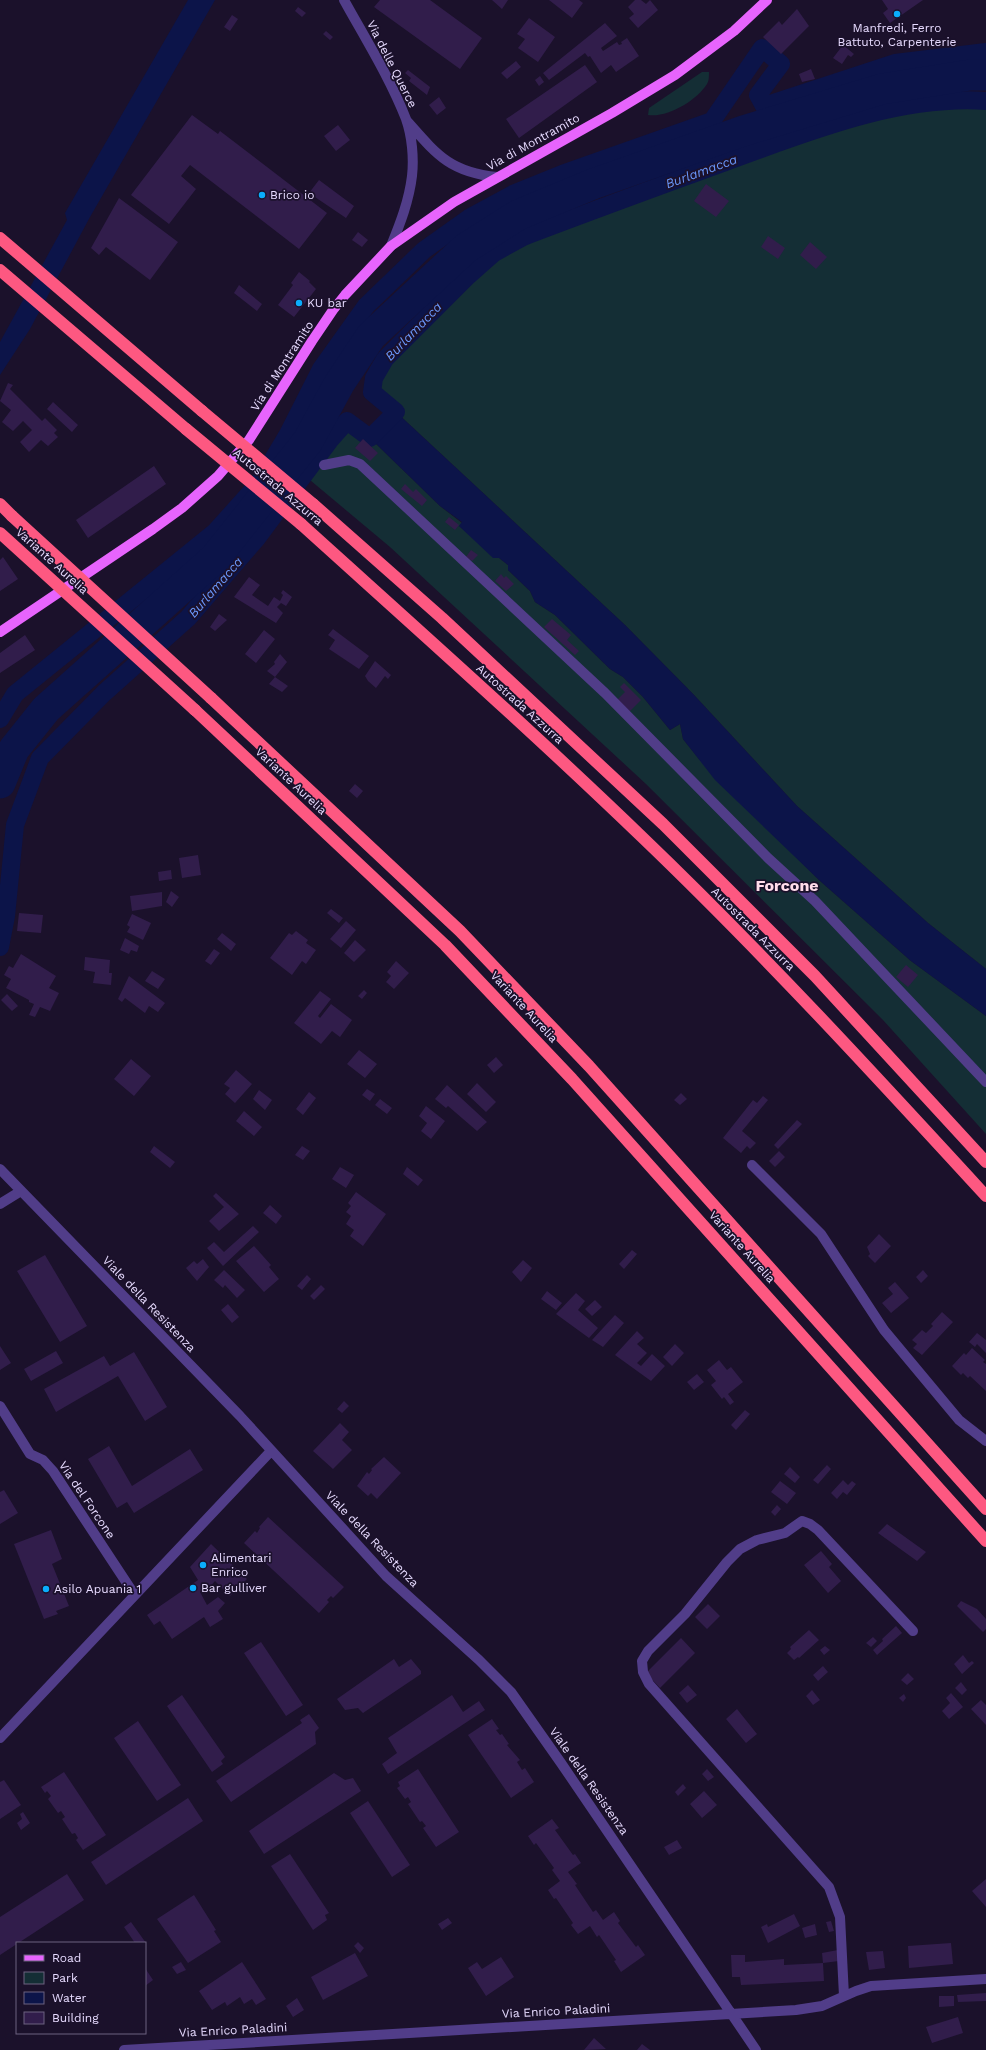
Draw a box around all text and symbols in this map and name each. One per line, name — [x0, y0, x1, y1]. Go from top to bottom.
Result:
marker: Manfredi, Ferro Battuto, Carpenterie — [892, 9, 902, 19]
street label: Via delle Querce — [364, 18, 420, 110]
place label: Manfredi, Ferro Battuto, Carpenterie — [837, 21, 957, 49]
street label: Via di Montramito — [484, 111, 582, 173]
water label: Burlamacca — [663, 152, 739, 191]
place label: Brico io — [270, 188, 314, 202]
marker: Brico io — [257, 190, 267, 200]
place label: KU bar — [307, 296, 347, 310]
marker: KU bar — [294, 298, 304, 308]
water label: Burlamacca — [382, 299, 445, 364]
street label: Via di Montramito — [248, 318, 316, 414]
street label: Autostrada Azzurra — [230, 445, 326, 529]
street label: Variante Aurelia — [13, 525, 91, 597]
water label: Burlamacca — [185, 554, 246, 621]
street label: Autostrada Azzurra — [474, 661, 567, 747]
street label: Variante Aurelia — [253, 744, 330, 818]
district label: Forcone — [755, 876, 819, 895]
street label: Autostrada Azzurra — [708, 884, 798, 974]
street label: Variante Aurelia — [487, 969, 561, 1046]
street label: Variante Aurelia — [706, 1208, 778, 1286]
street label: Viale della Resistenza — [100, 1253, 199, 1355]
street label: Via del Forcone — [56, 1459, 118, 1541]
street label: Viale della Resistenza — [323, 1488, 422, 1590]
place label: Alimentari Enrico — [211, 1551, 271, 1579]
marker: Alimentari Enrico — [198, 1560, 208, 1570]
place label: Bar gulliver — [201, 1581, 267, 1595]
place label: Asilo Apuania 1 — [54, 1582, 141, 1596]
marker: Bar gulliver — [188, 1583, 198, 1593]
marker: Asilo Apuania 1 — [41, 1584, 51, 1594]
street label: Viale della Resistenza — [547, 1725, 632, 1838]
legend — [16, 1942, 146, 2034]
text: Road — [52, 1951, 81, 1965]
text: Park — [52, 1971, 78, 1985]
text: Water — [52, 1991, 87, 2005]
street label: Via Enrico Paladini — [501, 2001, 611, 2021]
text: Building — [52, 2011, 99, 2025]
street label: Via Enrico Paladini — [178, 2020, 288, 2040]

